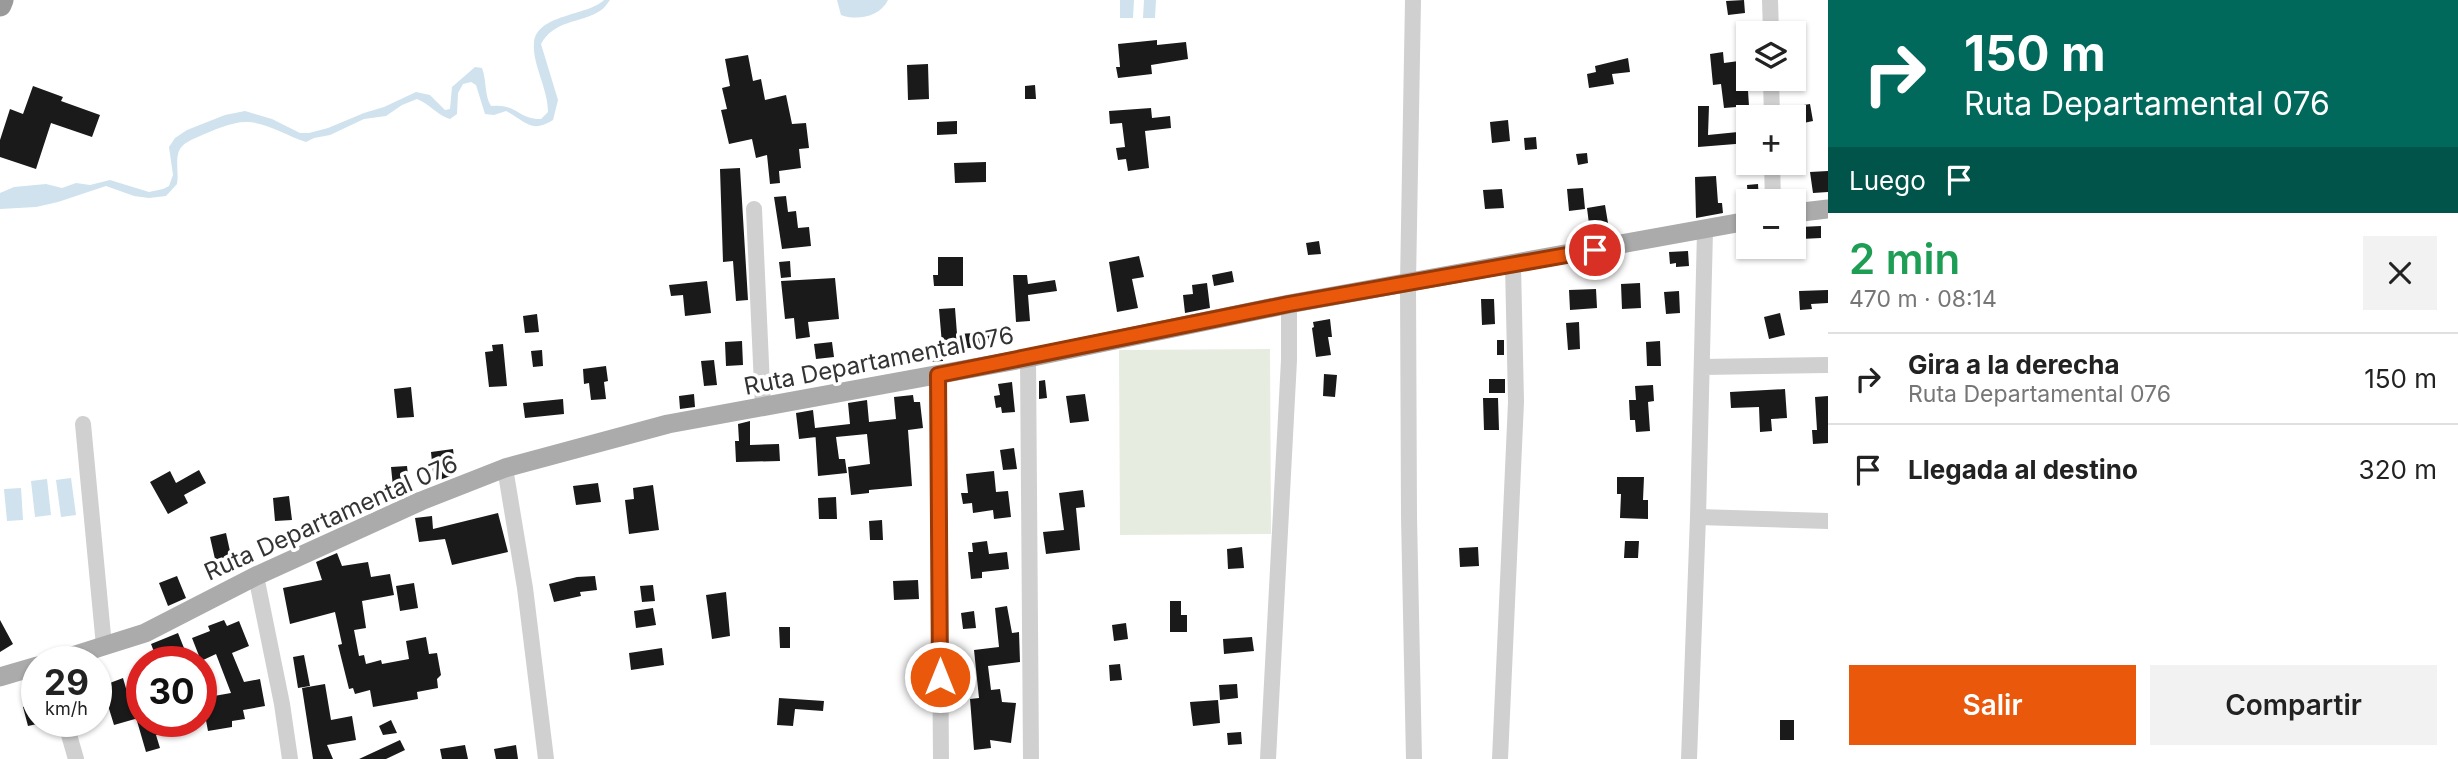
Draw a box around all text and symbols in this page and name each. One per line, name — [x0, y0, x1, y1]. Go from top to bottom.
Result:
map controls — [1736, 21, 1806, 259]
button: layers — [1736, 21, 1806, 91]
text: 150 m — [1964, 24, 2106, 83]
icon: right — [1849, 28, 1940, 119]
text: Ruta Departamental 076 — [1964, 84, 2330, 123]
button: + — [1736, 105, 1806, 175]
icon: arrive — [1940, 161, 1978, 199]
text: Luego — [1849, 165, 1926, 196]
button: − — [1736, 189, 1806, 259]
pin — [1565, 220, 1625, 280]
icon: arrive — [1576, 231, 1614, 269]
text: 2 min — [1849, 233, 1960, 284]
button: close — [2363, 236, 2437, 310]
text: 470 m · 08:14 — [1849, 285, 1997, 313]
street label: Ruta Departamental 076 — [741, 320, 1016, 401]
text: Gira a la derecha — [1908, 349, 2120, 380]
icon: right — [1849, 360, 1887, 398]
text: 150 m — [2364, 363, 2437, 394]
text: Ruta Departamental 076 — [1908, 380, 2171, 408]
street label: Ruta Departamental 076 — [200, 448, 462, 587]
icon: arrive — [1849, 451, 1887, 489]
text: Llegada al destino — [1908, 454, 2138, 485]
text: 320 m — [2359, 454, 2437, 485]
position arrow — [903, 640, 977, 714]
speed limit sign: 30 — [126, 646, 217, 737]
text: 29 — [44, 661, 89, 703]
button: Salir — [1849, 665, 2136, 745]
button: Compartir — [2150, 665, 2437, 745]
text: km/h — [45, 698, 88, 719]

